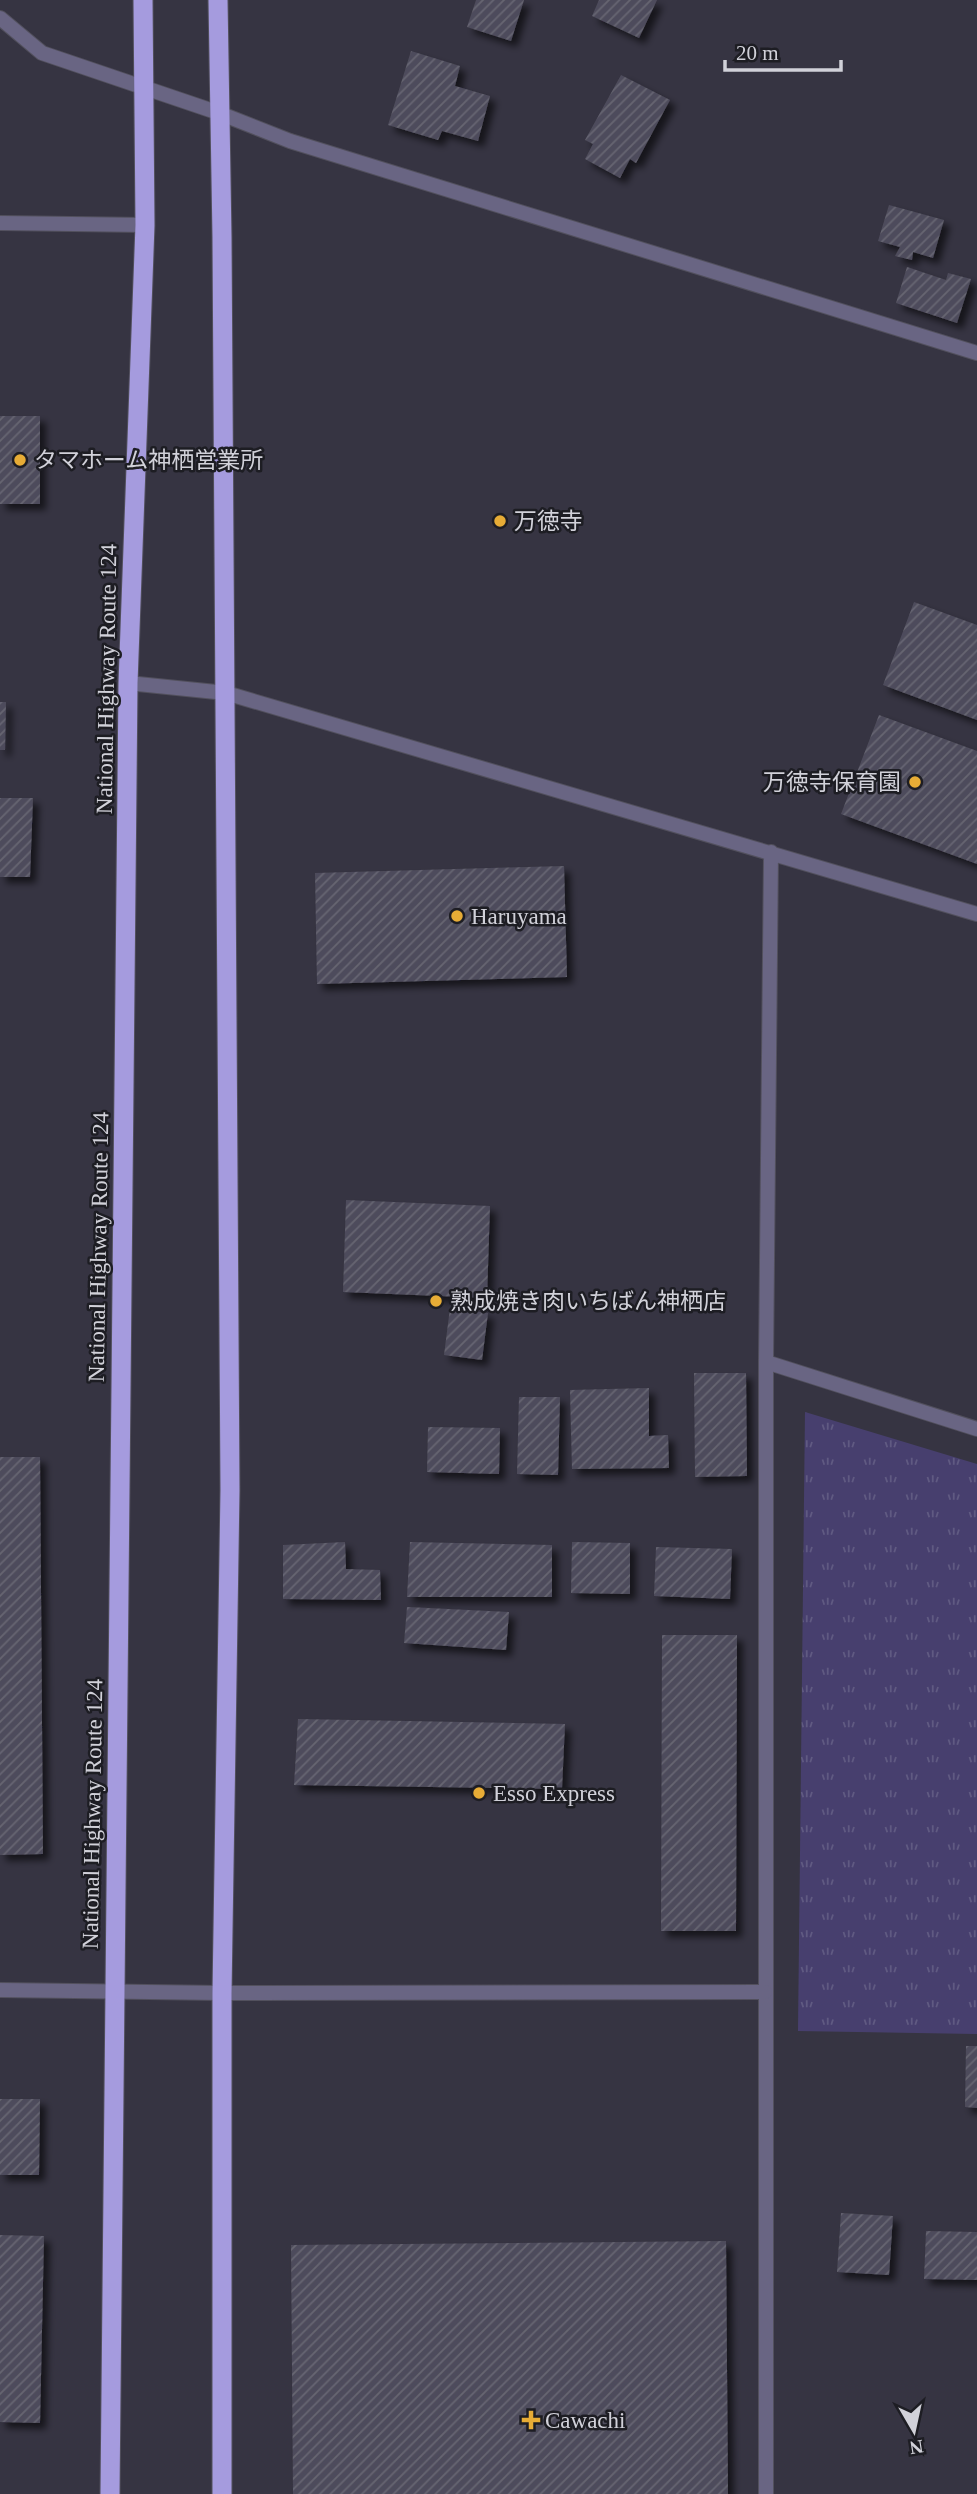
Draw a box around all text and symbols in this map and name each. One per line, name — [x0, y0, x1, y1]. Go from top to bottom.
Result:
scale bar — [725, 28, 841, 72]
text: 20 m — [736, 41, 779, 65]
place label: タマホーム神栖営業所 — [34, 448, 263, 473]
marker: タマホーム神栖営業所 — [12, 452, 28, 468]
place label: 万徳寺 — [514, 509, 583, 534]
marker: 万徳寺 — [492, 513, 508, 529]
street label: National Highway Route 124 — [92, 543, 121, 814]
place label: 万徳寺保育園 — [763, 770, 901, 795]
marker: 万徳寺保育園 — [907, 774, 923, 790]
place label: Haruyama — [471, 904, 567, 929]
marker: Haruyama — [449, 908, 465, 924]
street label: National Highway Route 124 — [84, 1111, 113, 1382]
place label: 熟成焼き肉いちばん神栖店 — [450, 1289, 726, 1314]
marker: 熟成焼き肉いちばん神栖店 — [428, 1293, 444, 1309]
street label: National Highway Route 124 — [78, 1678, 107, 1949]
place label: Esso Express — [493, 1781, 615, 1806]
marker: Esso Express — [471, 1785, 487, 1801]
north arrow — [879, 2396, 949, 2466]
place label: Cawachi — [545, 2408, 625, 2433]
marker: Cawachi — [523, 2412, 539, 2428]
text: N — [908, 2436, 925, 2459]

